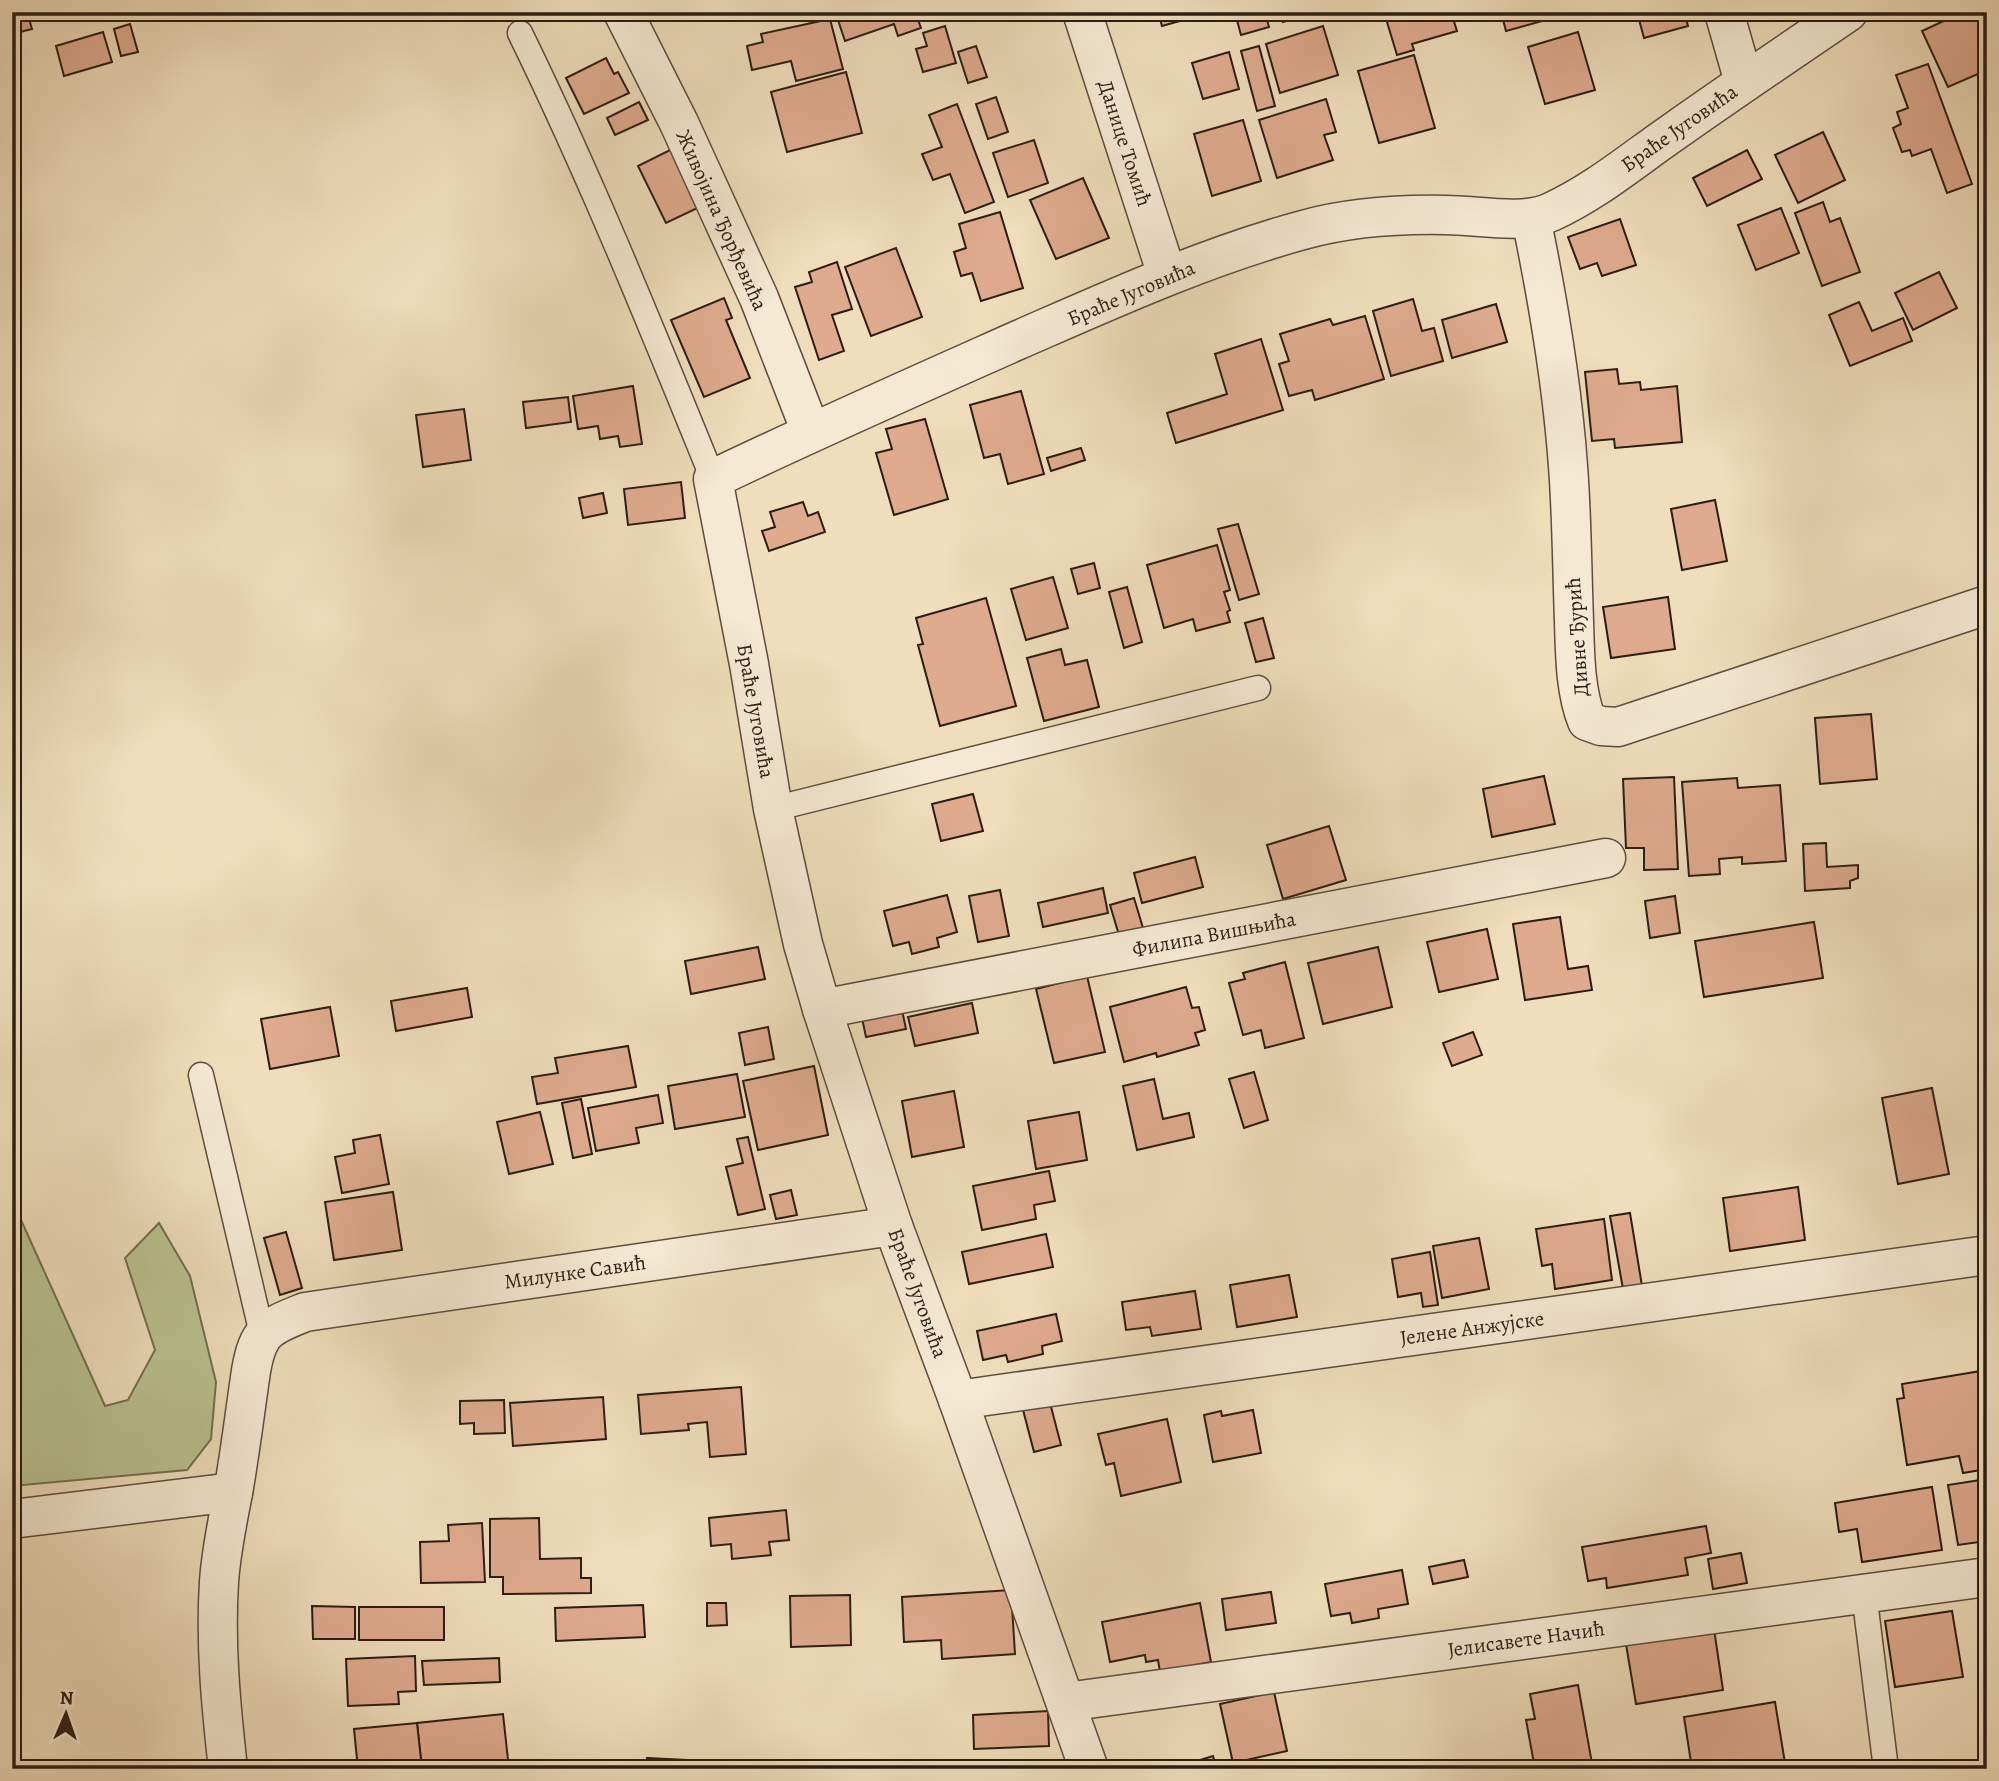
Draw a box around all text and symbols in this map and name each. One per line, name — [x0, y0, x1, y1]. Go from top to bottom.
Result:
street label: Данице Томић — [1091, 76, 1159, 210]
street label: Браће Југовића — [1615, 77, 1743, 179]
street label: Живојина Ђорђевића — [670, 125, 775, 315]
street label: Браће Југовића — [1063, 253, 1200, 333]
street label: Дивне Ђурић — [1559, 577, 1595, 697]
street label: Браће Југовића — [730, 641, 782, 781]
street label: Филипа Вишњића — [1130, 904, 1298, 964]
street label: Браће Југовића — [882, 1224, 955, 1362]
street label: Милунке Савић — [502, 1248, 648, 1296]
street label: Јелене Анжујске — [1398, 1304, 1546, 1352]
street label: Јелисавете Начић — [1446, 1614, 1606, 1664]
north arrow — [32, 1680, 102, 1750]
text: N — [59, 1685, 74, 1711]

